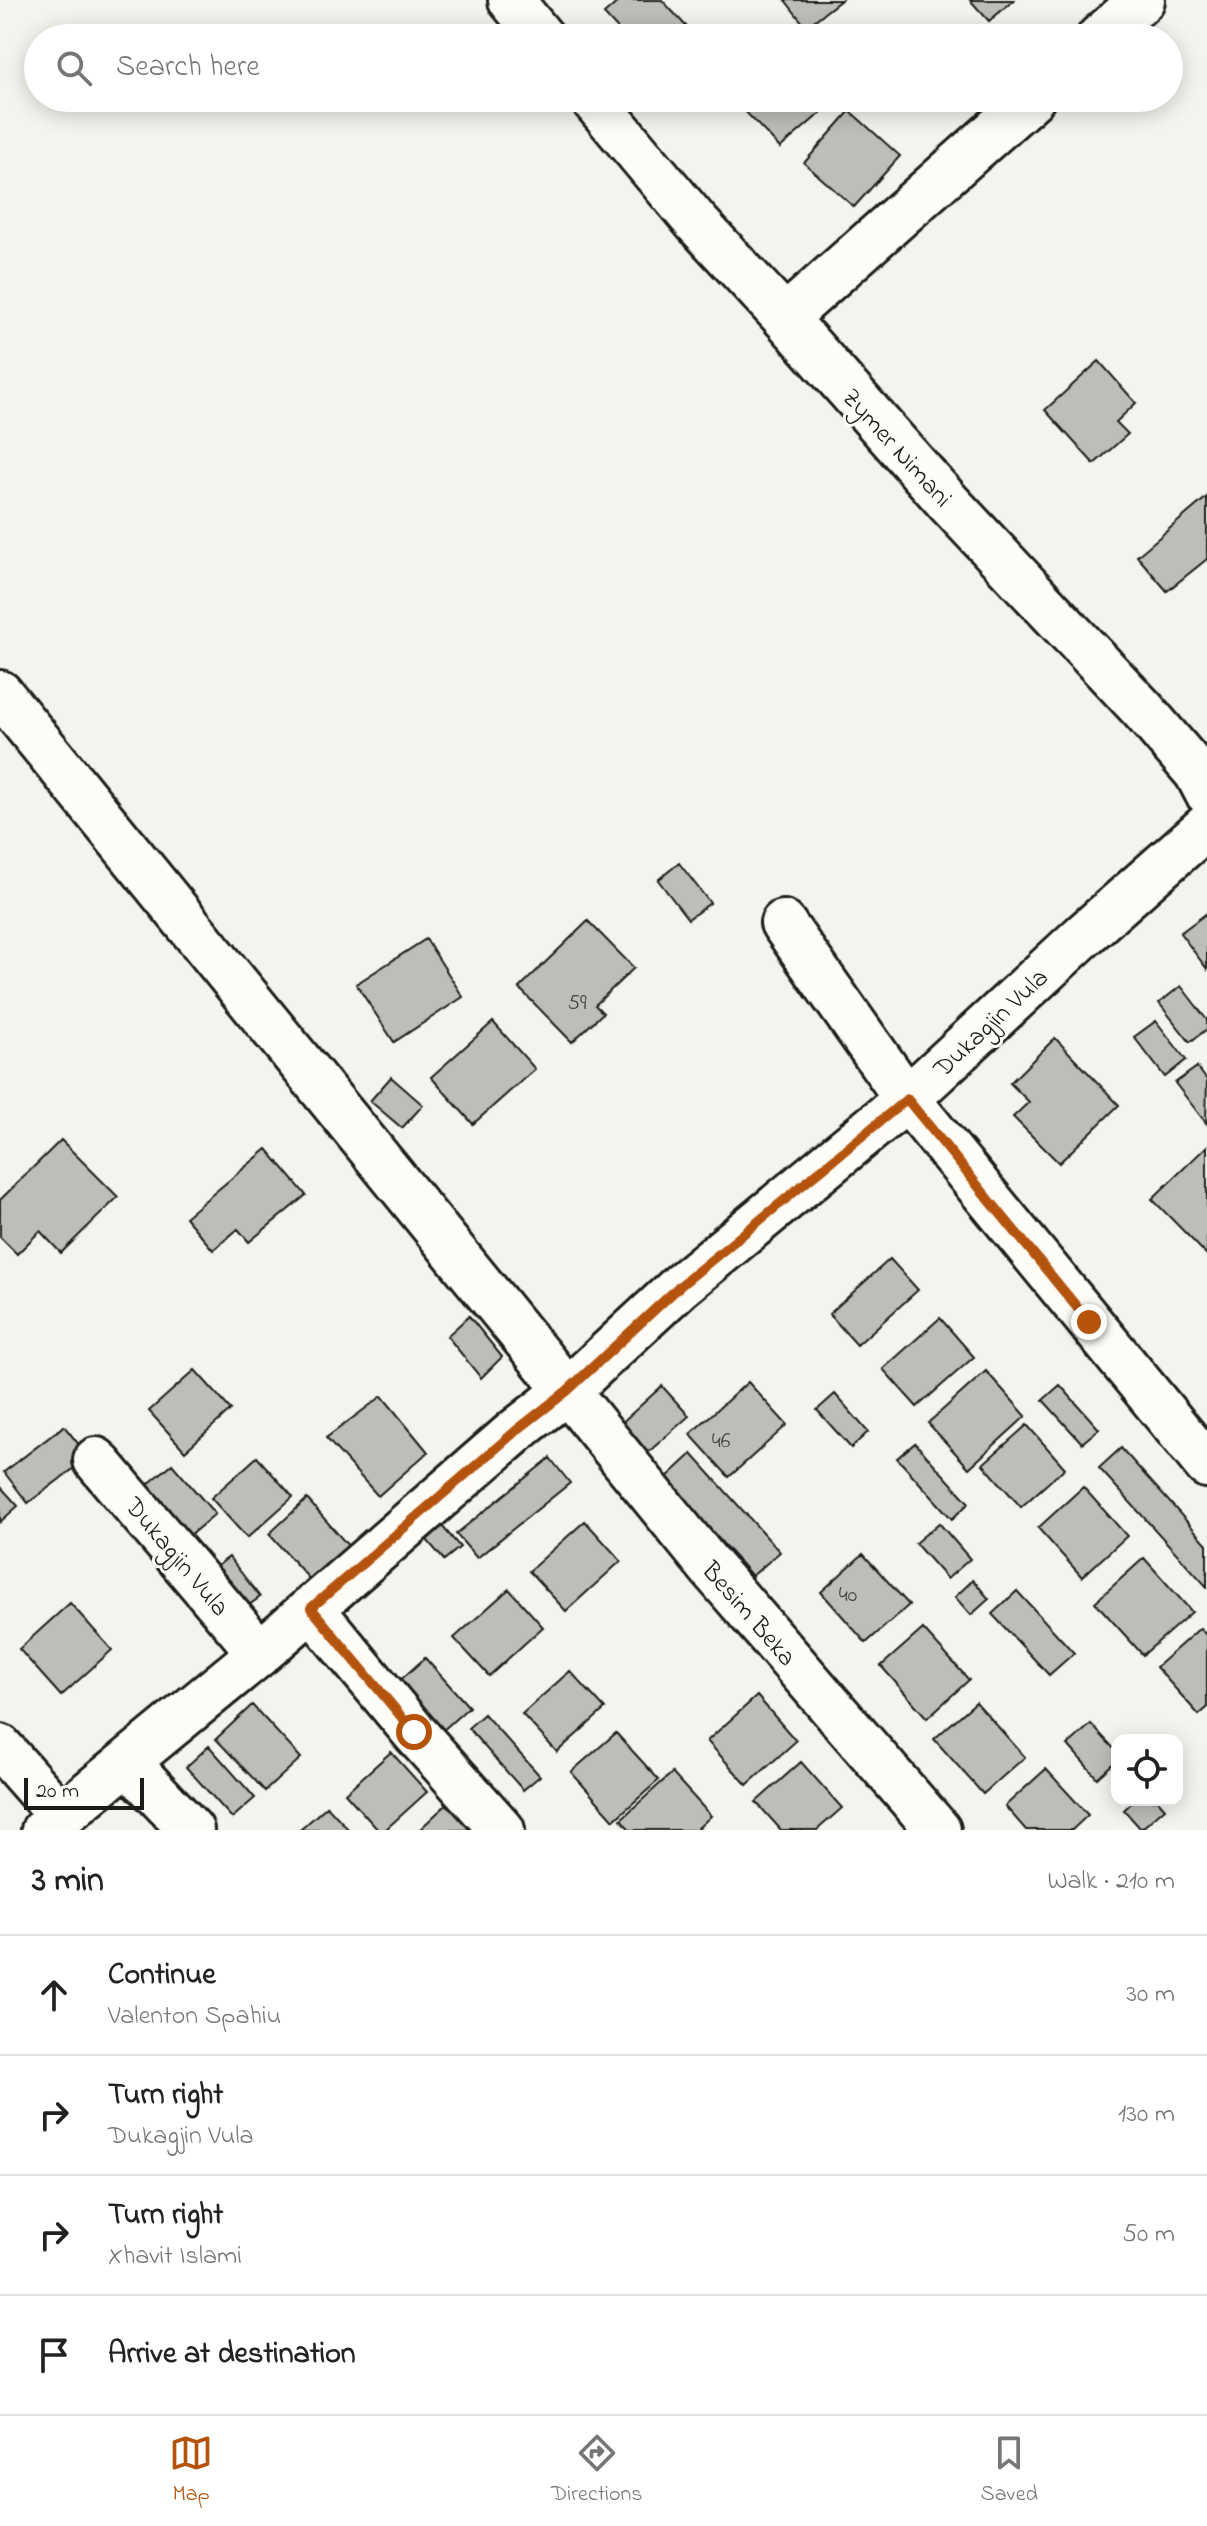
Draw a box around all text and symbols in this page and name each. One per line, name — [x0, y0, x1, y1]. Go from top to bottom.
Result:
search box — [24, 24, 1183, 112]
icon: search — [52, 46, 96, 90]
text: Search here — [116, 46, 260, 90]
street label: Zymer Nimani — [832, 381, 960, 517]
street label: Dukagjin Vula — [925, 961, 1058, 1088]
house number: 59 — [567, 988, 587, 1020]
route end — [1071, 1304, 1107, 1340]
house number: 46 — [712, 1426, 731, 1458]
street label: Dukagjin Vula — [114, 1489, 237, 1626]
street label: Besim Beka — [691, 1553, 804, 1676]
house number: 40 — [839, 1580, 857, 1612]
route start — [396, 1714, 432, 1750]
map controls — [1111, 1734, 1183, 1806]
button: locate — [1111, 1734, 1183, 1806]
scale bar — [24, 1774, 144, 1810]
text: 20 m — [36, 1776, 79, 1808]
text: 3 min — [32, 1857, 104, 1907]
text: Walk · 210 m — [1047, 1863, 1175, 1901]
text: Continue — [108, 1954, 216, 1998]
icon: ahead — [32, 1973, 76, 2017]
text: 30 m — [1126, 1976, 1175, 2014]
text: Valenton Spahiu — [108, 1998, 281, 2036]
text: Turn right — [108, 2074, 223, 2118]
icon: right — [32, 2093, 76, 2137]
text: 130 m — [1118, 2096, 1175, 2134]
text: Dukagjin Vula — [108, 2118, 254, 2156]
text: Turn right — [108, 2194, 223, 2238]
icon: right — [32, 2213, 76, 2257]
text: 50 m — [1122, 2216, 1175, 2254]
text: Xhavit Islami — [108, 2238, 242, 2276]
icon: arrive — [32, 2333, 76, 2377]
text: Arrive at destination — [108, 2333, 356, 2377]
tab: Map — [169, 2431, 213, 2511]
tab: Directions — [551, 2431, 642, 2511]
tab: Saved — [981, 2431, 1038, 2511]

